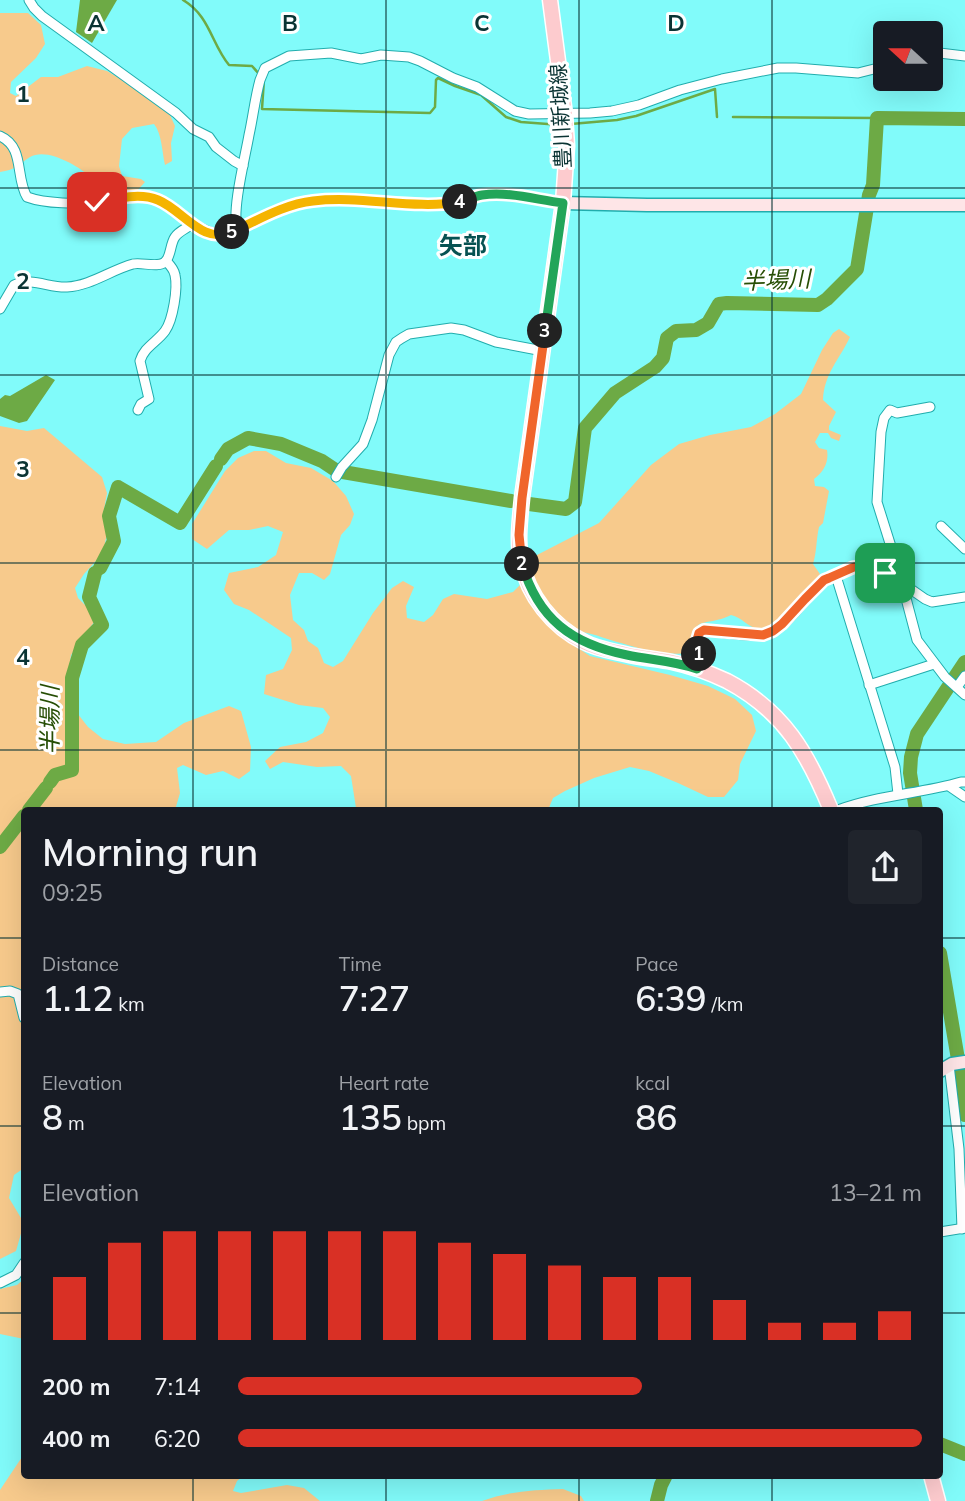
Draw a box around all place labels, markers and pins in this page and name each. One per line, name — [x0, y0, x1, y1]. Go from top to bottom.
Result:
pin — [67, 172, 127, 232]
pin: 4 — [442, 184, 477, 220]
pin: 5 — [215, 215, 250, 250]
pin: 3 — [528, 314, 562, 348]
pin — [855, 543, 915, 603]
pin: 2 — [504, 546, 540, 582]
pin: 1 — [682, 636, 716, 672]

